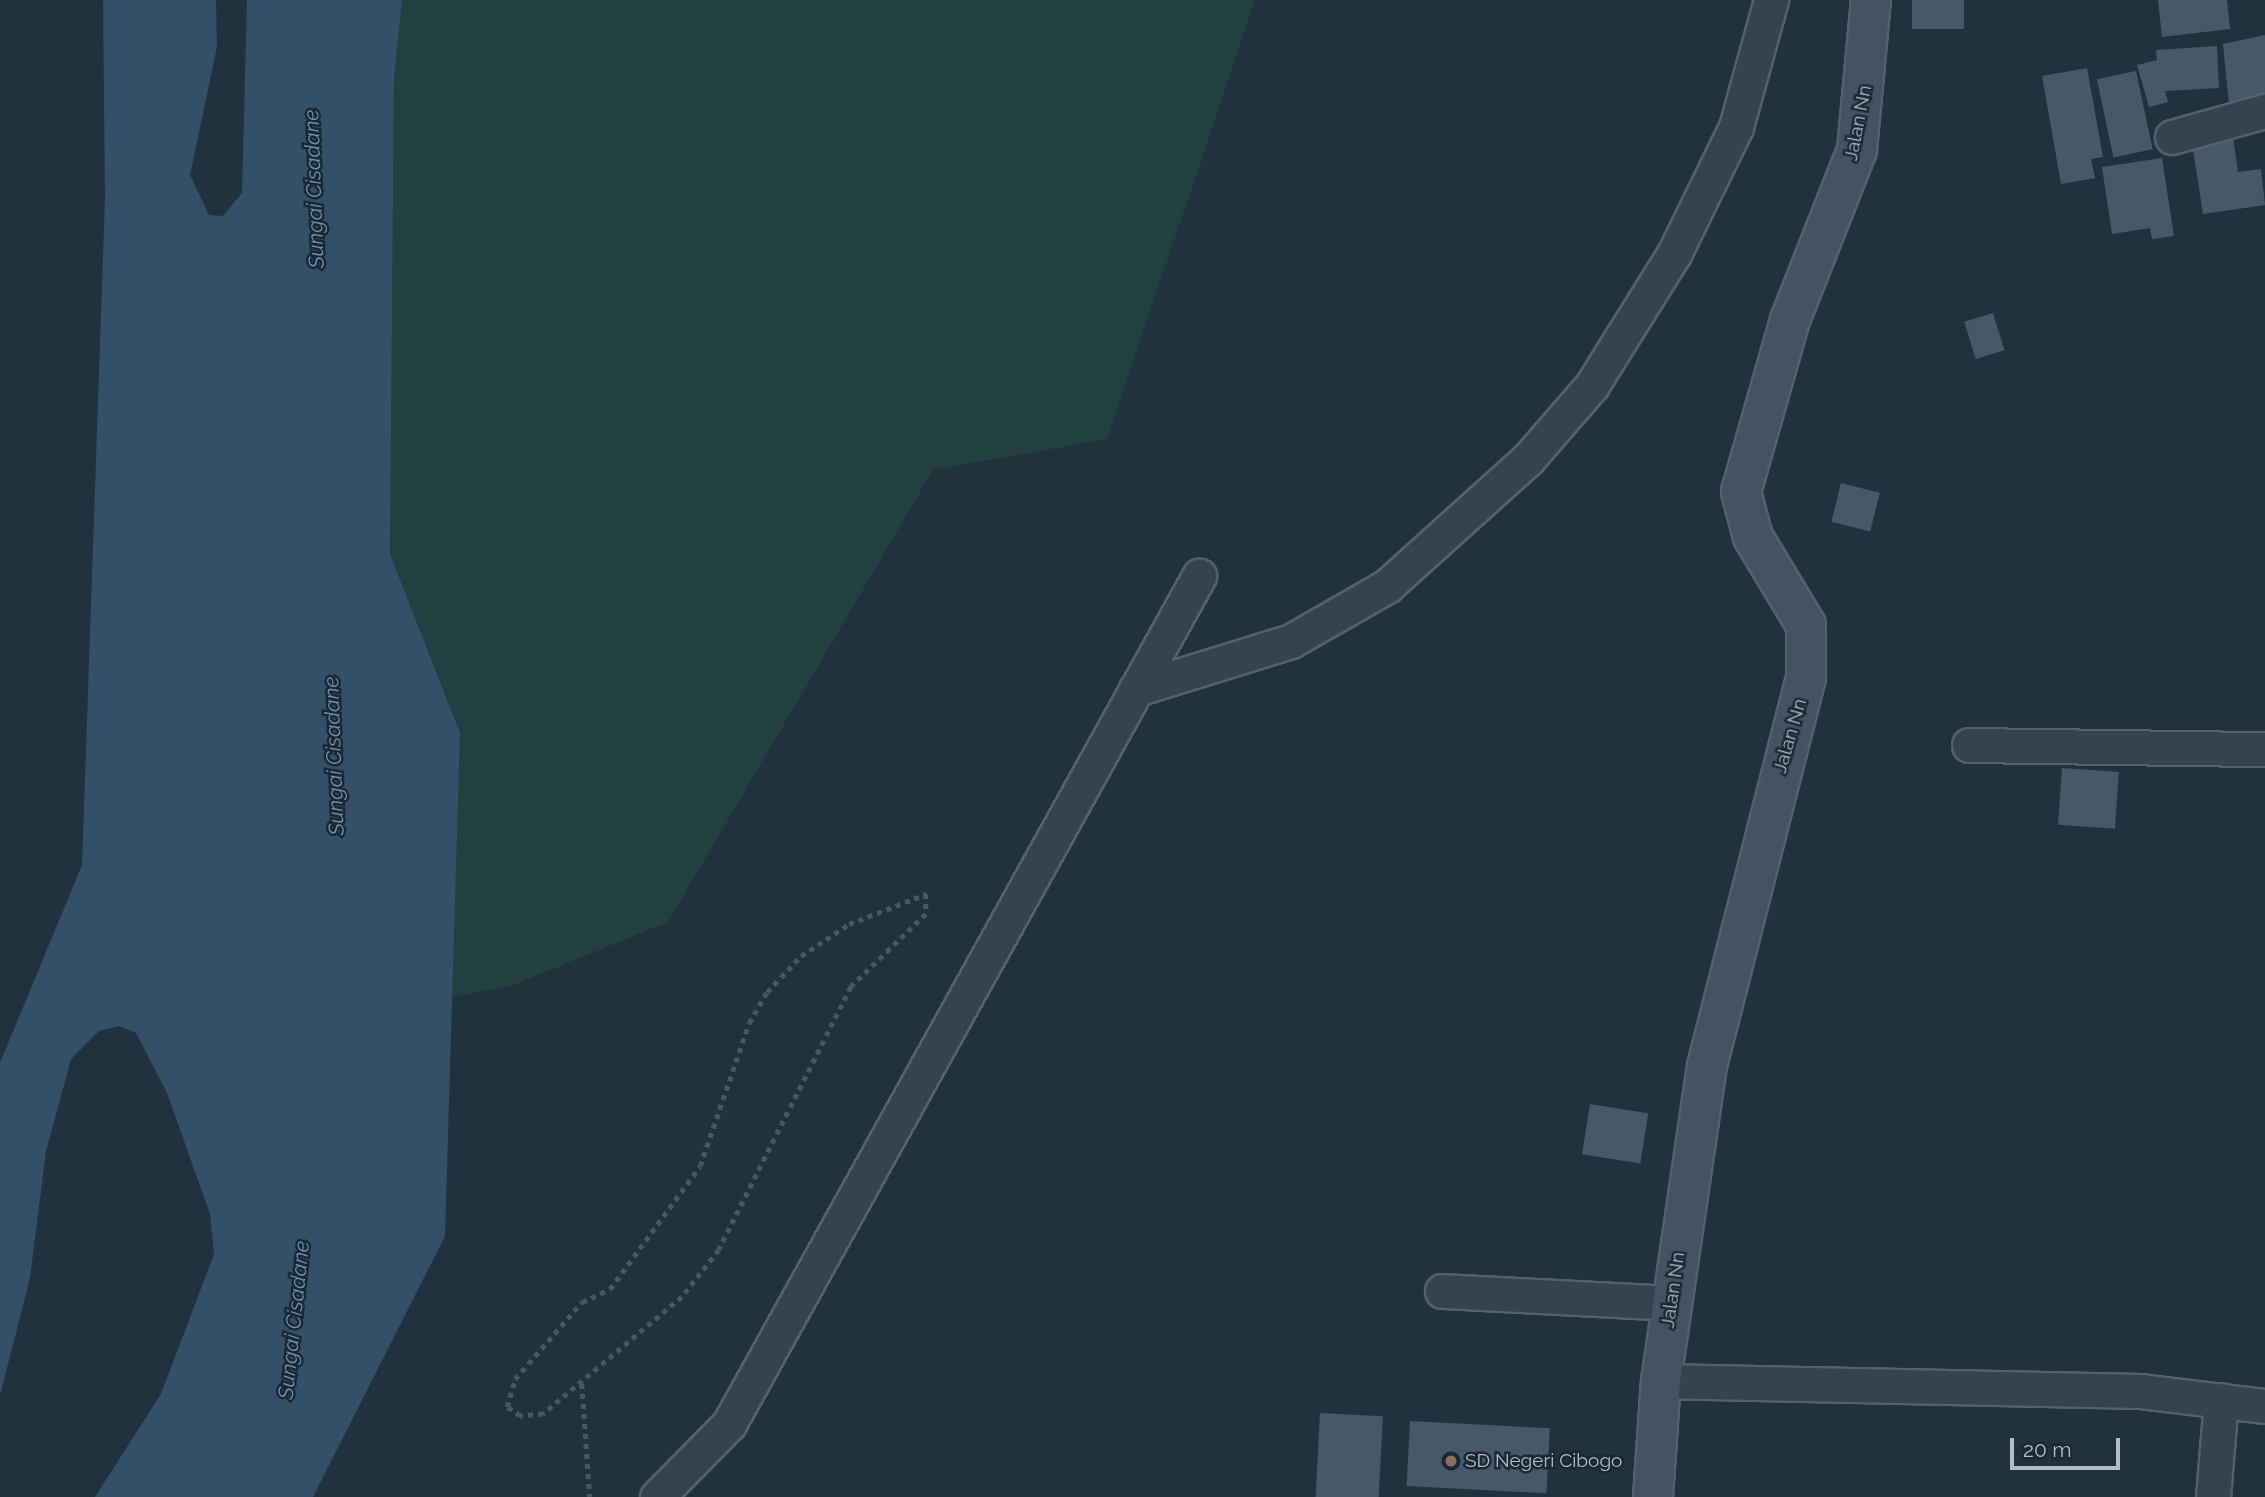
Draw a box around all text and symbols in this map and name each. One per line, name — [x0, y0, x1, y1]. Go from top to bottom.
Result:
street label: Jalan Nn — [1840, 83, 1876, 163]
water label: Sungai Cisadane — [299, 109, 329, 269]
water label: Sungai Cisadane — [319, 676, 349, 836]
street label: Jalan Nn — [1768, 696, 1812, 776]
water label: Sungai Cisadane — [273, 1239, 315, 1401]
street label: Jalan Nn — [1656, 1251, 1690, 1329]
scale bar — [2013, 1424, 2123, 1468]
text: 20 m — [2023, 1437, 2071, 1462]
place label: SD Negeri Cibogo — [1465, 1450, 1622, 1472]
marker: SD Negeri Cibogo — [1443, 1453, 1459, 1469]

